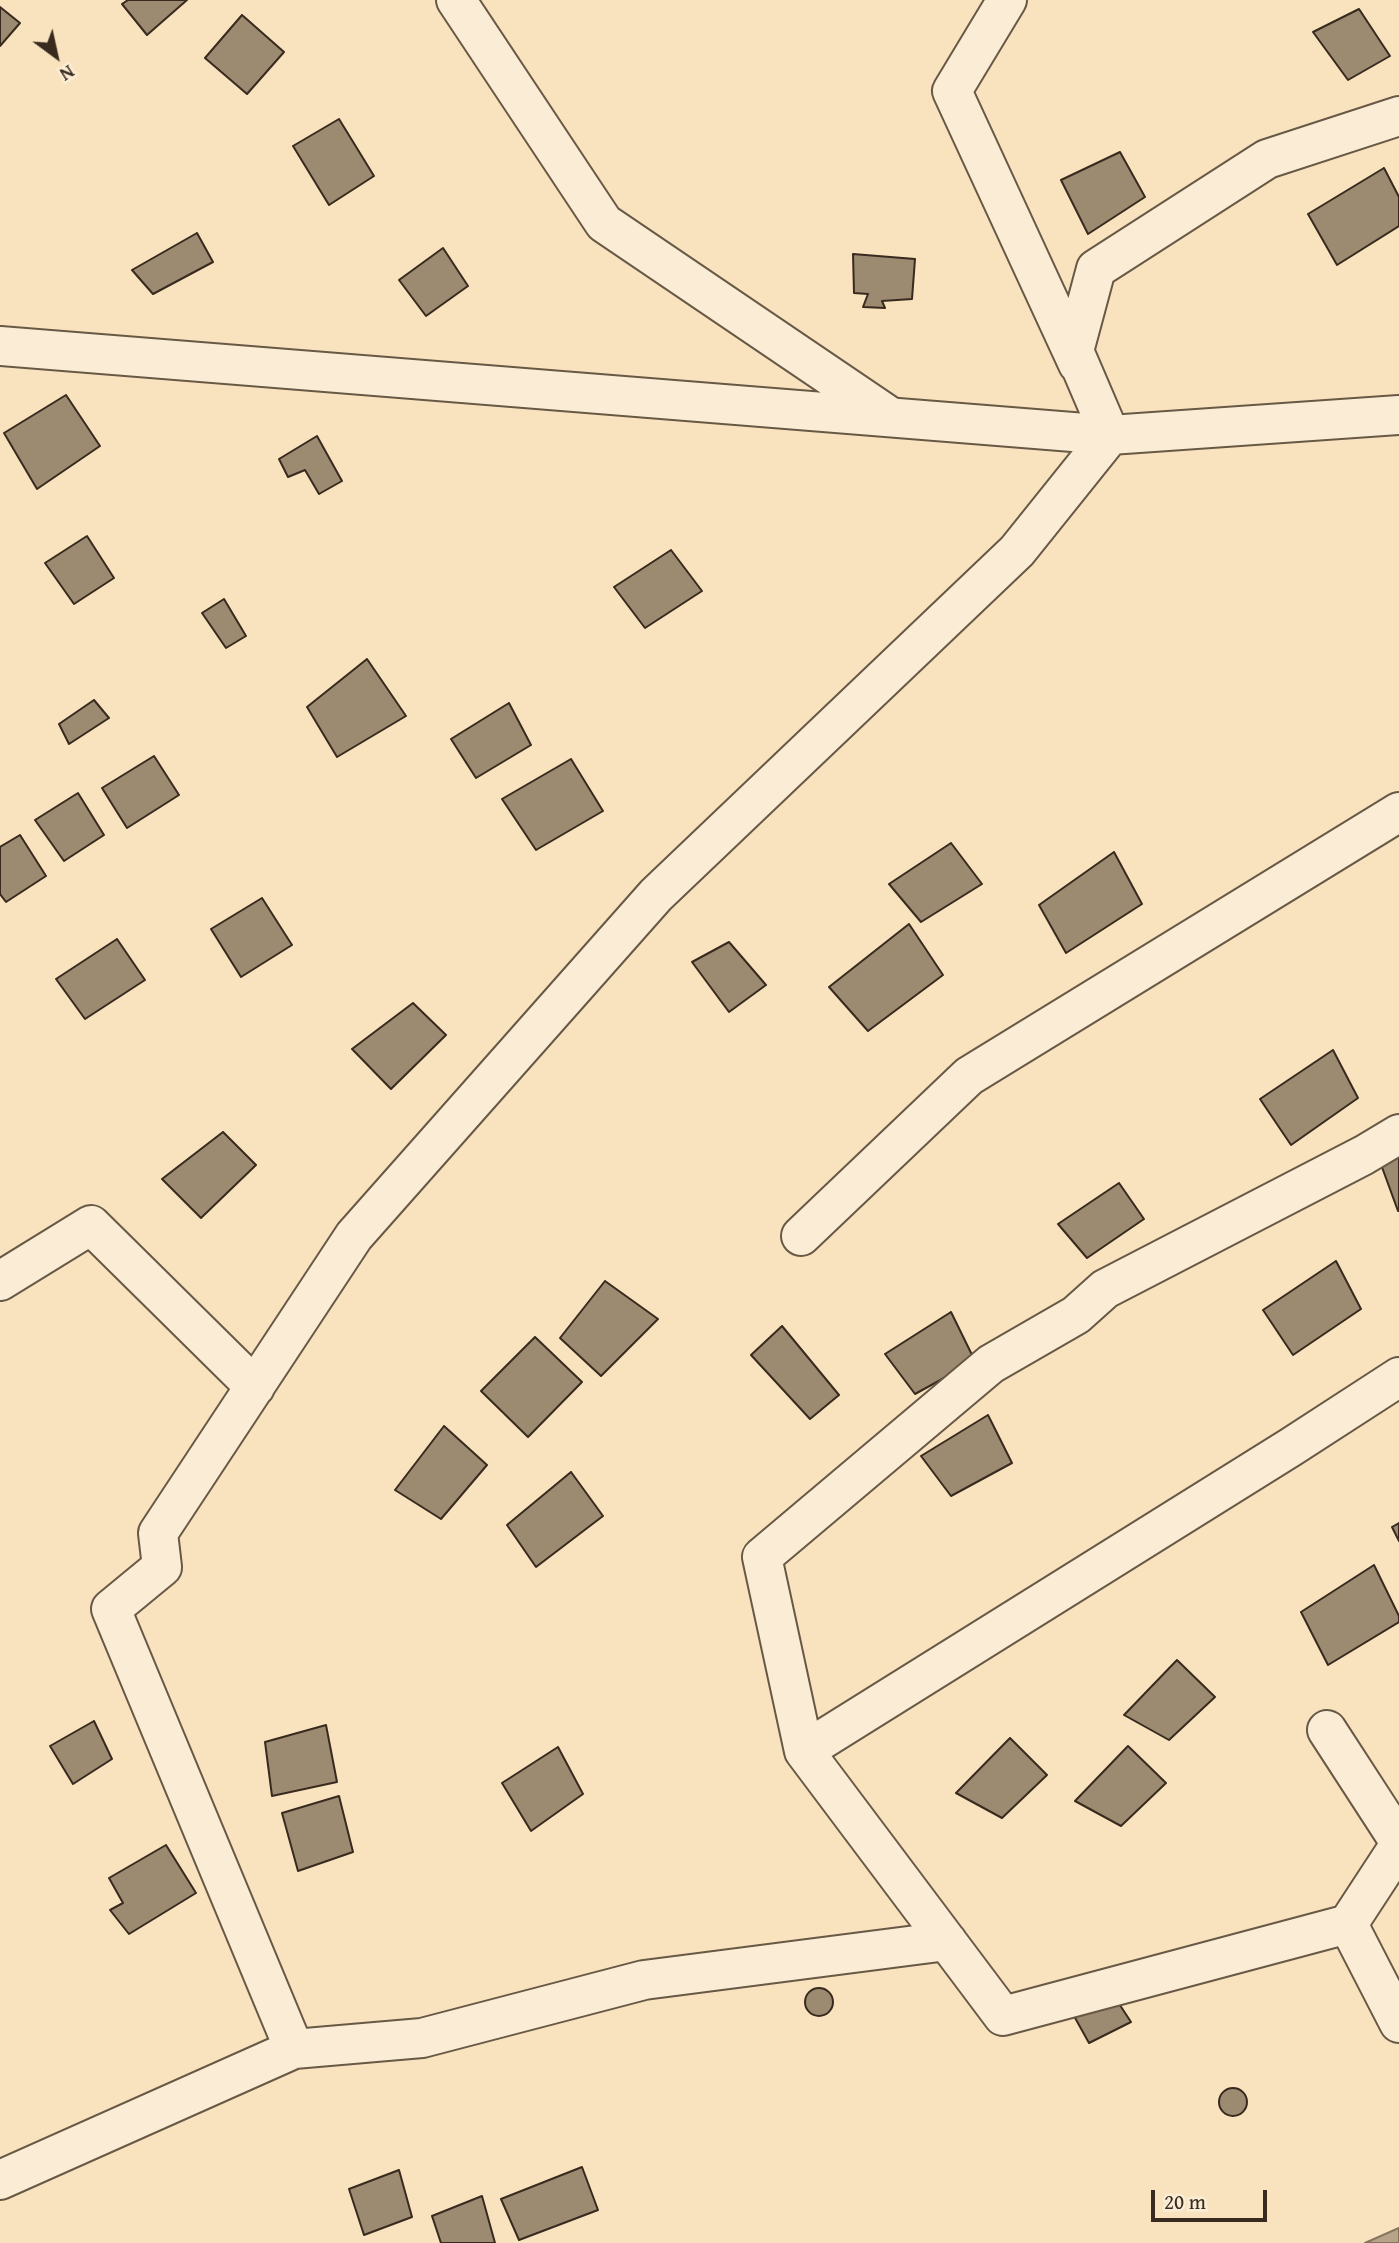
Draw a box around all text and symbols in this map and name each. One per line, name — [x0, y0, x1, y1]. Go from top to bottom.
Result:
north arrow — [21, 21, 91, 91]
text: N — [54, 58, 80, 89]
scale bar — [1154, 2176, 1270, 2220]
text: 20 m — [1164, 2186, 1206, 2217]

